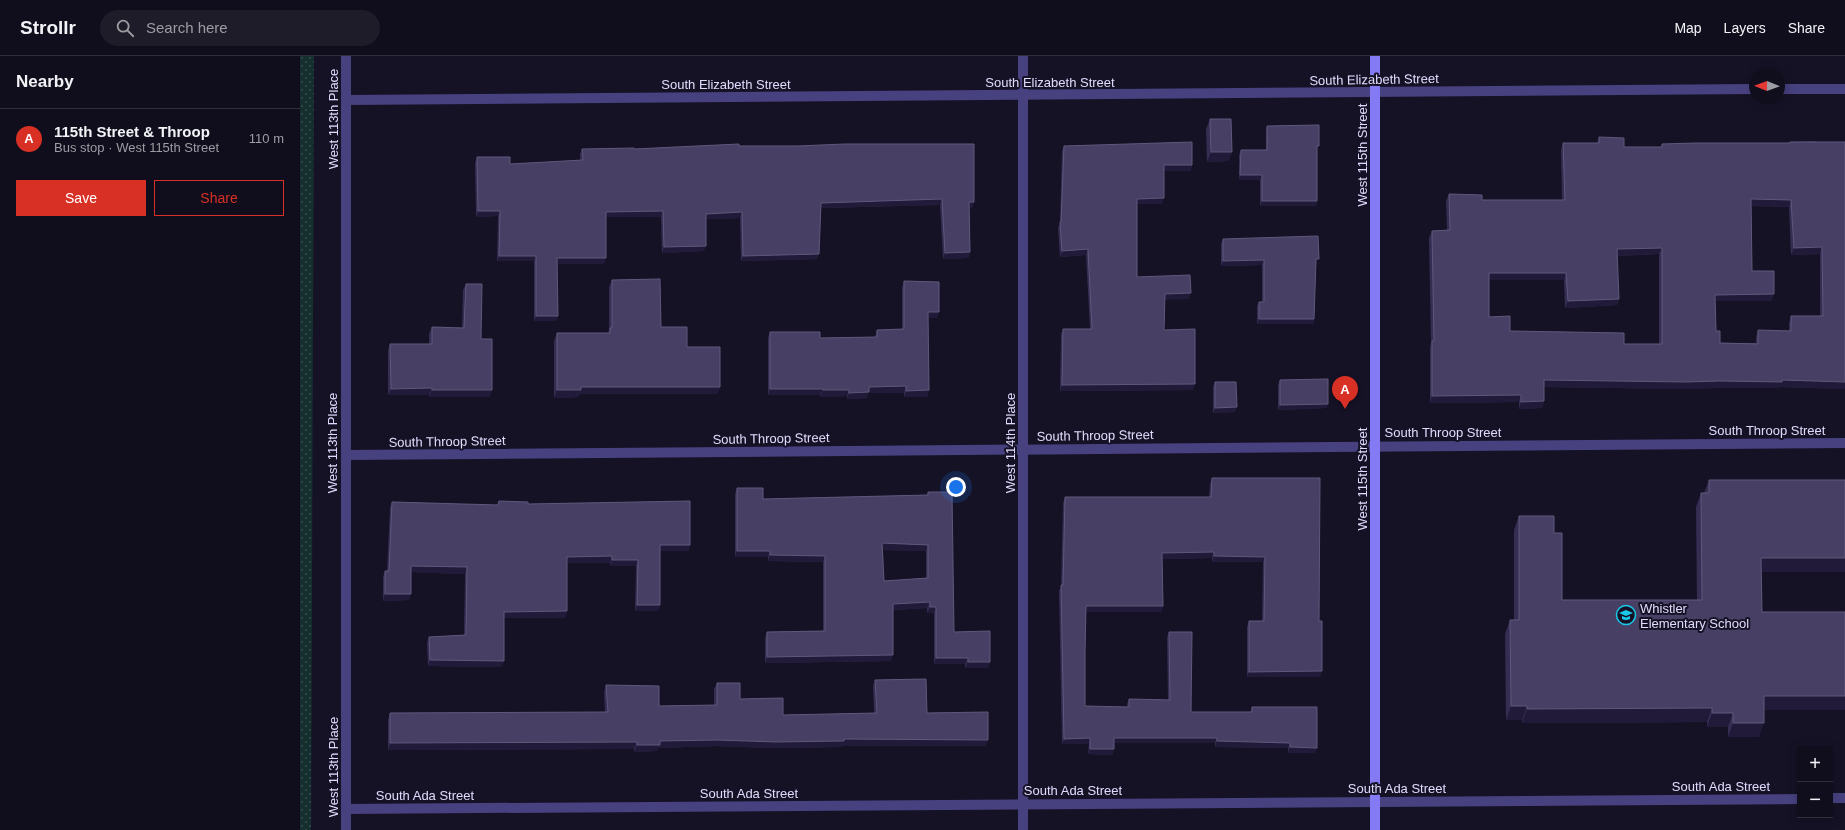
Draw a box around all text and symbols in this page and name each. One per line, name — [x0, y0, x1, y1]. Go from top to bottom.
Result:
search box — [100, 10, 380, 46]
text: Strollr — [20, 17, 76, 38]
icon: search — [114, 17, 136, 39]
text: Search here — [146, 19, 228, 36]
text: Map — [1674, 20, 1702, 36]
text: Layers — [1724, 20, 1766, 36]
text: Share — [1788, 20, 1825, 36]
north arrow — [1749, 68, 1785, 104]
street label: West 113th Place — [326, 69, 341, 169]
street label: South Elizabeth Street — [1309, 71, 1439, 88]
text: Nearby — [16, 72, 74, 91]
street label: South Elizabeth Street — [985, 75, 1115, 90]
street label: South Elizabeth Street — [661, 77, 791, 92]
street label: West 115th Street — [1355, 103, 1370, 206]
text: 115th Street & Throop — [54, 123, 210, 140]
text: A — [24, 131, 34, 146]
text: 110 m — [249, 131, 284, 146]
text: Bus stop · West 115th Street — [54, 140, 219, 155]
button: Save — [16, 180, 146, 216]
button: Share — [154, 180, 284, 216]
pin: A — [1332, 376, 1358, 409]
street label: West 113th Place — [325, 393, 340, 493]
street label: West 114th Place — [1003, 393, 1018, 493]
street label: South Throop Street — [1709, 423, 1826, 438]
street label: South Throop Street — [1385, 425, 1502, 440]
street label: South Throop Street — [1036, 427, 1154, 444]
street label: West 115th Street — [1355, 427, 1370, 530]
street label: South Throop Street — [712, 430, 830, 447]
street label: South Throop Street — [388, 433, 506, 450]
your location — [946, 477, 966, 497]
place label: Whistler Elementary School — [1640, 601, 1749, 631]
school or university icon: Whistler Elementary School — [1615, 604, 1637, 626]
street label: West 113th Place — [326, 717, 341, 817]
map controls — [1797, 746, 1833, 818]
button: + — [1797, 746, 1833, 782]
street label: South Ada Street — [1672, 779, 1771, 794]
street label: South Ada Street — [1348, 781, 1447, 796]
button: − — [1797, 782, 1833, 818]
street label: South Ada Street — [1024, 783, 1123, 798]
street label: South Ada Street — [700, 786, 799, 801]
street label: South Ada Street — [376, 788, 475, 803]

